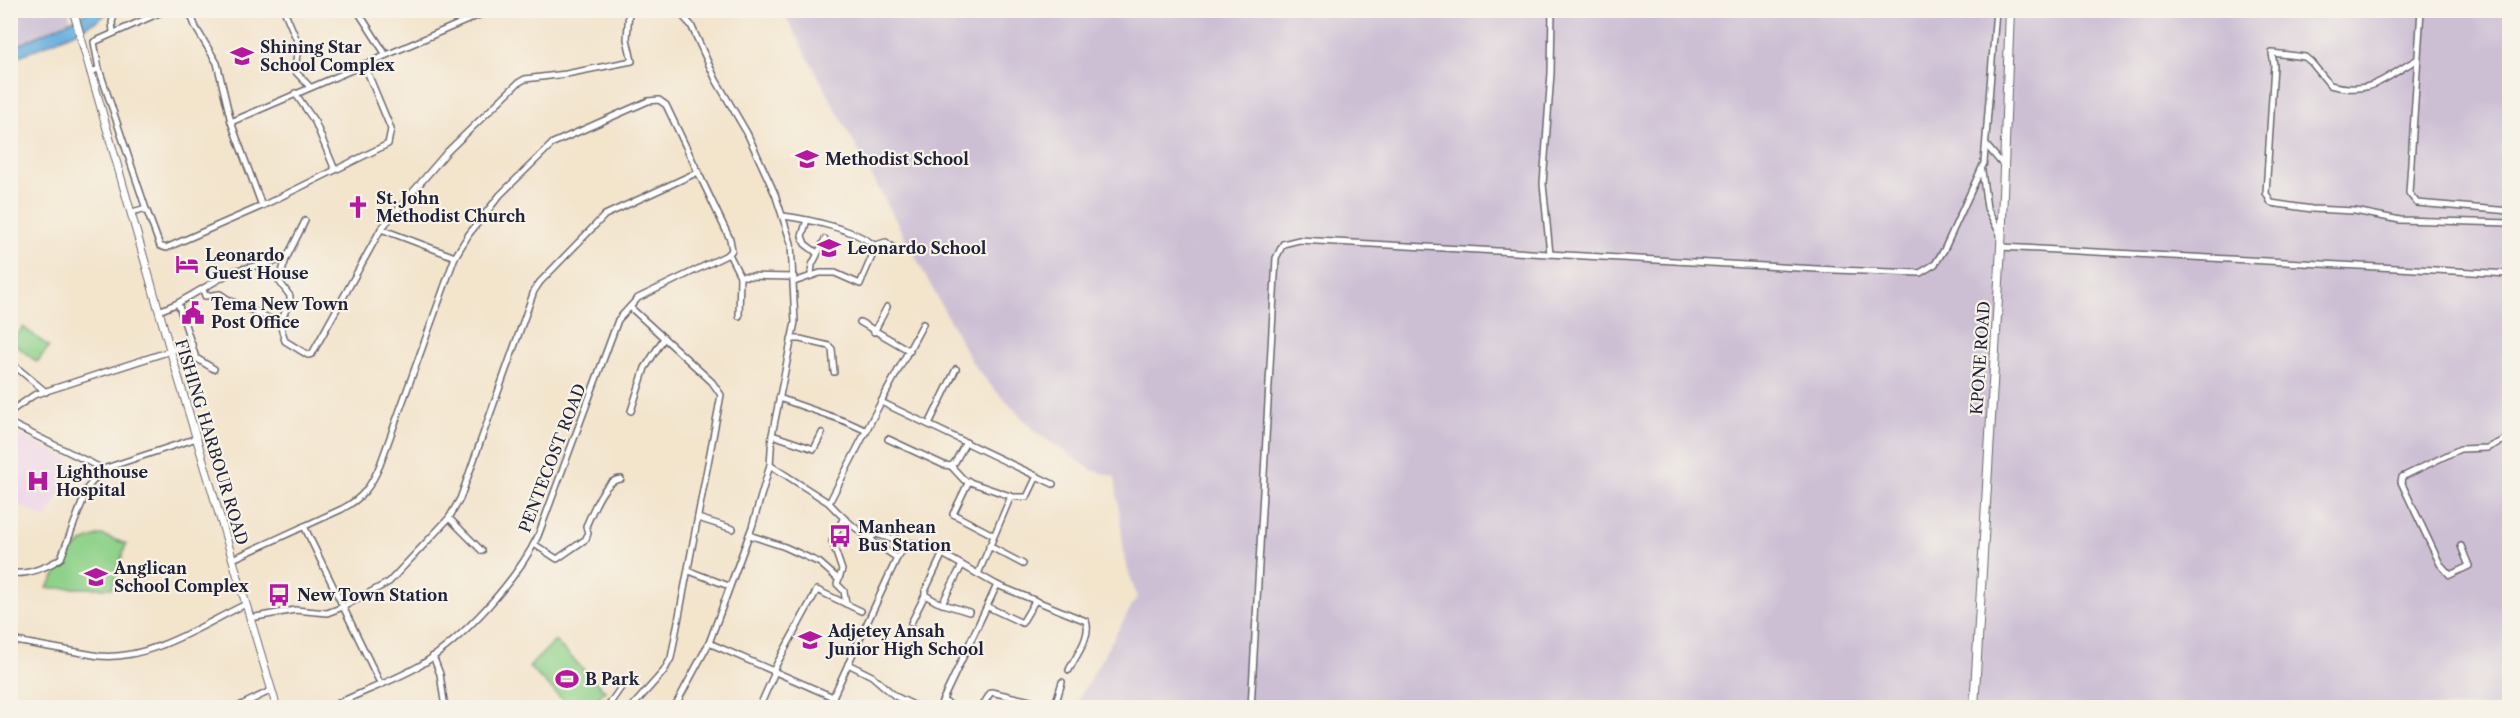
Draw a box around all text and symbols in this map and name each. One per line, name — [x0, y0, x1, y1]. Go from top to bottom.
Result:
place label: Shining Star School Complex — [260, 37, 395, 75]
school or university icon: Shining Star School Complex — [229, 43, 255, 69]
school or university icon: Methodist School — [794, 146, 820, 172]
place label: Methodist School — [825, 149, 969, 169]
place label: St. John Methodist Church — [376, 188, 526, 226]
church icon: St. John Methodist Church — [345, 194, 371, 220]
school or university icon: Leonardo School — [816, 235, 842, 261]
place label: Leonardo School — [847, 238, 987, 258]
place label: Leonardo Guest House — [205, 245, 309, 283]
hotel icon: Leonardo Guest House — [174, 251, 200, 277]
place label: Tema New Town Post Office — [211, 294, 349, 332]
public building icon: Tema New Town Post Office — [180, 300, 206, 326]
street label: KPONE ROAD — [1966, 301, 1994, 415]
street label: FISHING HARBOUR ROAD — [171, 337, 253, 547]
street label: PENTECOST ROAD — [514, 381, 590, 535]
place label: Lighthouse Hospital — [56, 462, 149, 500]
hospital icon: Lighthouse Hospital — [25, 468, 51, 494]
place label: Manhean Bus Station — [858, 517, 951, 555]
bus stop icon: Manhean Bus Station — [827, 523, 853, 549]
place label: Anglican School Complex — [113, 558, 249, 596]
school or university icon: Anglican School Complex — [83, 564, 109, 590]
bus stop icon: New Town Station — [266, 582, 292, 608]
place label: New Town Station — [297, 585, 448, 605]
place label: Adjetey Ansah Junior High School — [825, 621, 984, 659]
school or university icon: Adjetey Ansah Junior High School — [797, 627, 823, 653]
sports icon: B Park — [554, 666, 580, 692]
place label: B Park — [585, 669, 640, 689]

